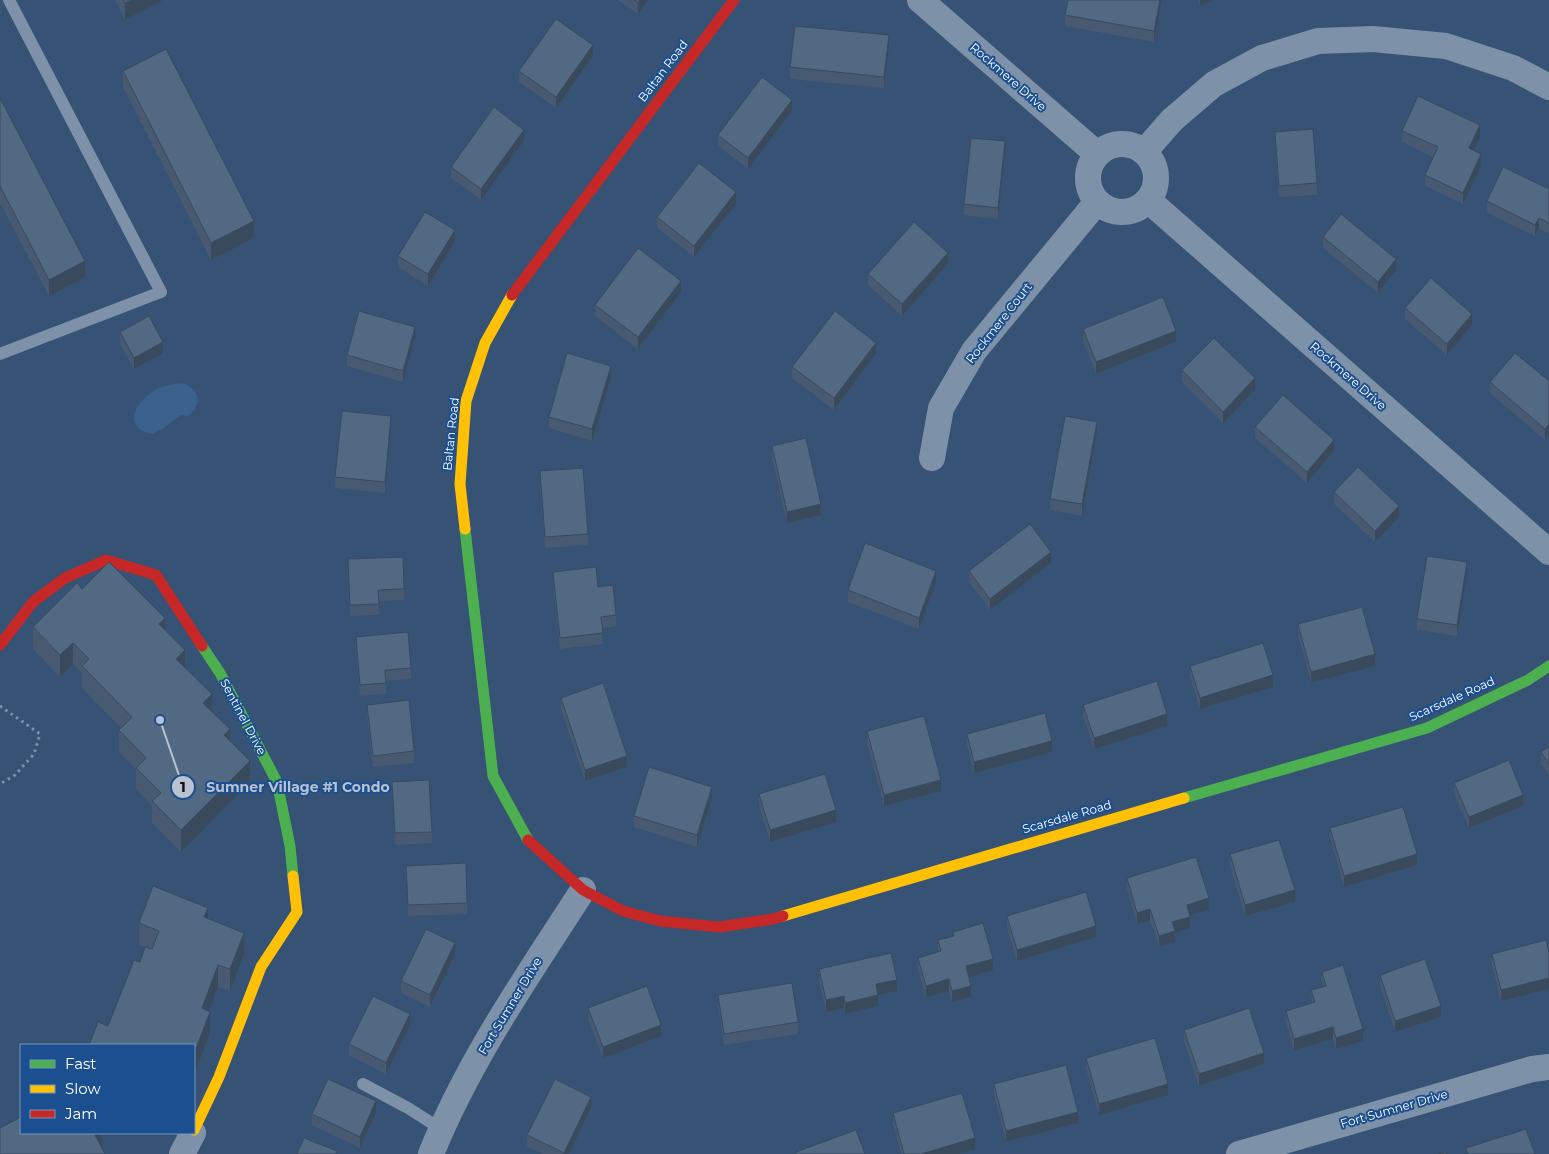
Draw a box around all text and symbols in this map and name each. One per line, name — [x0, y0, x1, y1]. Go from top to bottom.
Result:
street label: Baltan Road — [634, 37, 691, 105]
street label: Rockmere Drive — [967, 39, 1050, 114]
street label: Rockmere Court — [962, 279, 1035, 366]
street label: Rockmere Drive — [1307, 338, 1390, 413]
street label: Baltan Road — [439, 397, 462, 471]
street label: Scarsdale Road — [1407, 673, 1497, 724]
street label: Sentinel Drive — [217, 676, 270, 757]
callout: Sumner Village #1 Condo — [171, 772, 399, 801]
text: 1 — [180, 777, 186, 796]
text: Sumner Village #1 Condo — [206, 778, 390, 796]
street label: Scarsdale Road — [1021, 797, 1113, 836]
street label: Fort Sumner Drive — [475, 954, 545, 1057]
legend — [20, 1044, 195, 1134]
text: Fast — [65, 1054, 96, 1073]
text: Slow — [65, 1079, 101, 1098]
street label: Fort Sumner Drive — [1339, 1086, 1449, 1131]
text: Jam — [64, 1104, 97, 1123]

